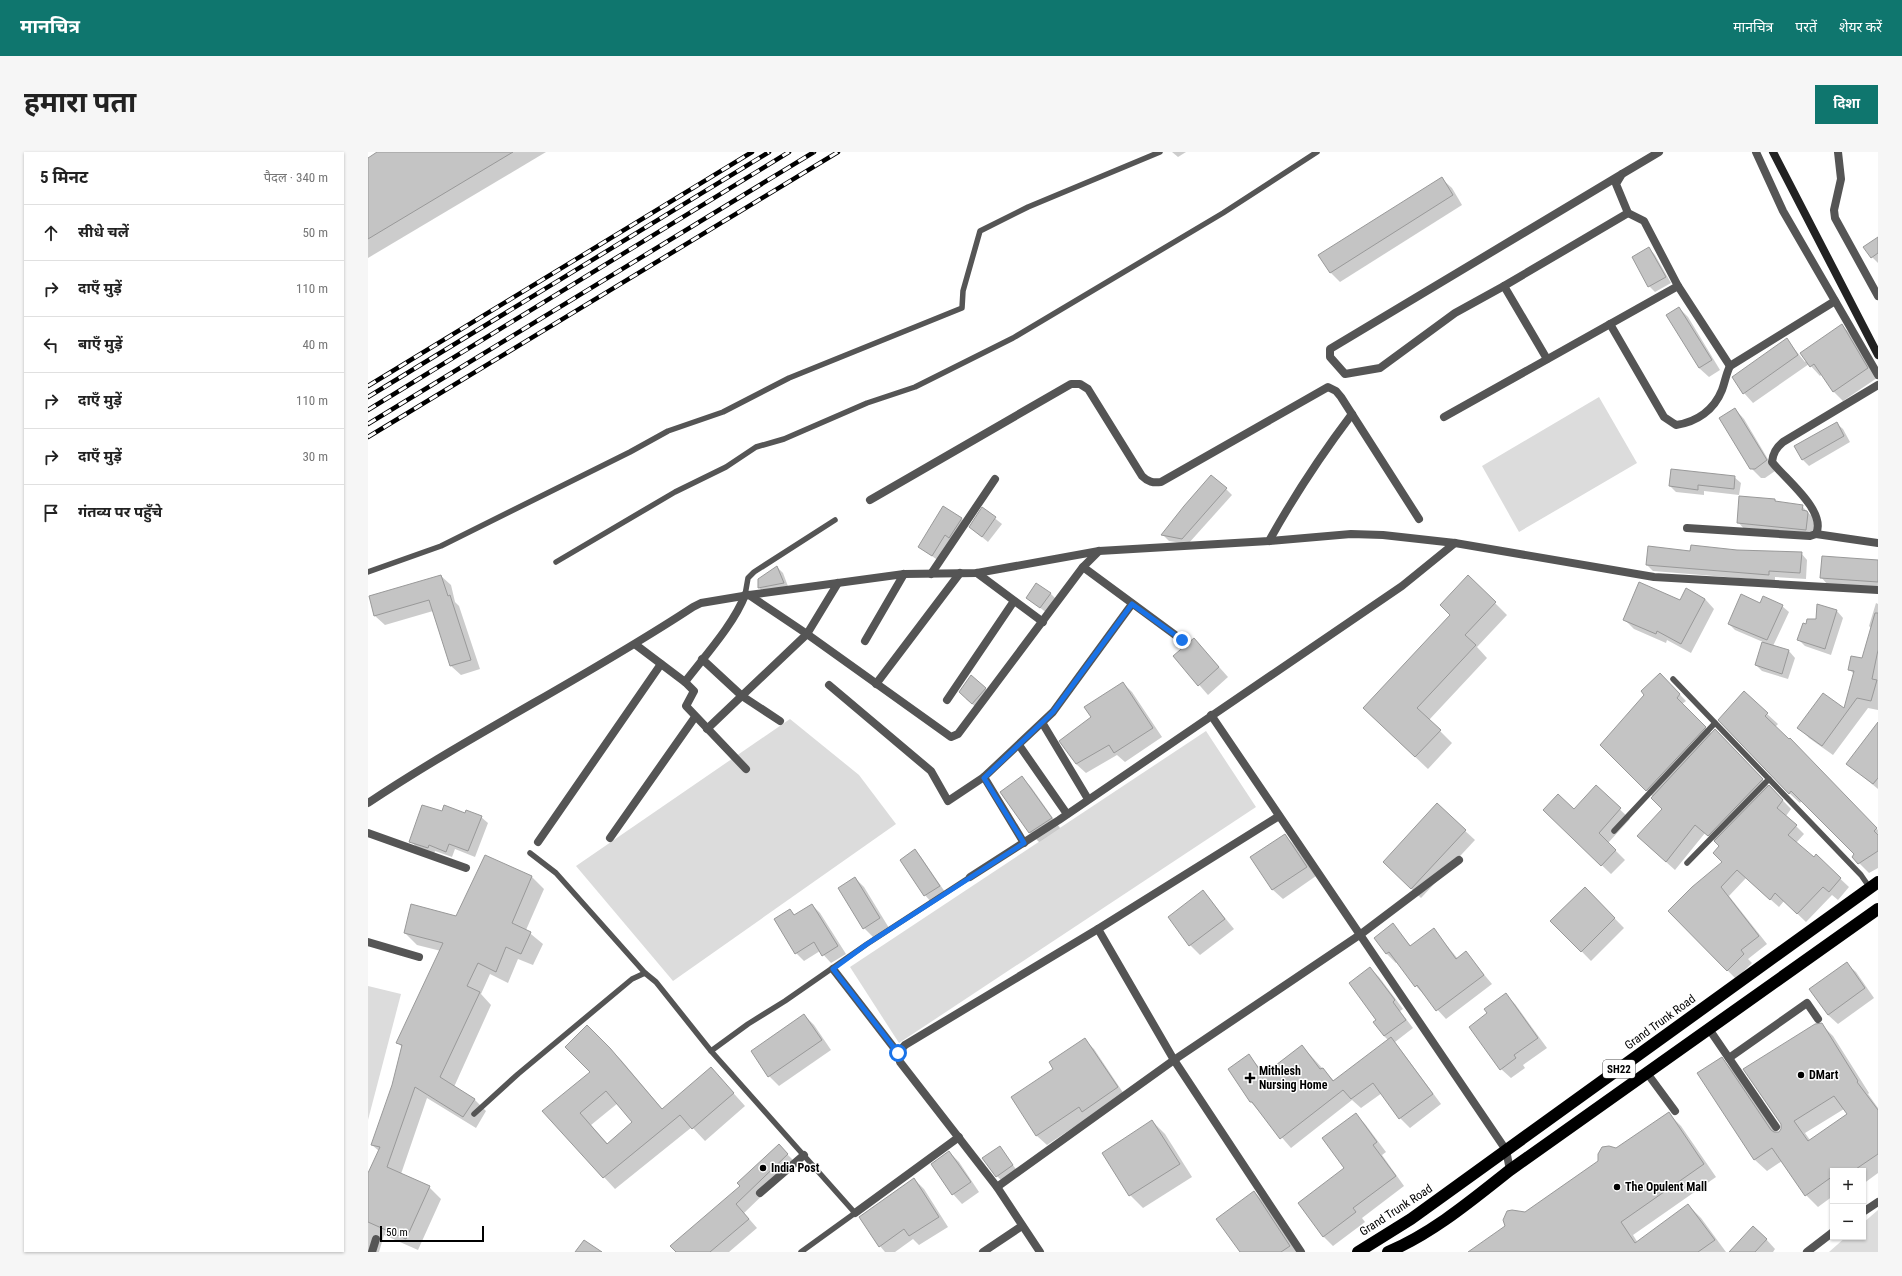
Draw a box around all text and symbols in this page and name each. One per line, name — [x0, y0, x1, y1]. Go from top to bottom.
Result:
text: मानचित्र — [20, 15, 80, 38]
text: मानचित्र — [1733, 19, 1773, 35]
text: परतें — [1795, 19, 1817, 35]
text: शेयर करें — [1839, 19, 1882, 35]
button: दिशा — [1815, 85, 1878, 124]
text: हमारा पता — [24, 86, 136, 119]
text: 5 मिनट — [40, 167, 88, 187]
text: पैदल · 340 m — [264, 170, 328, 185]
icon: ahead — [40, 222, 62, 244]
text: सीधे चलें — [78, 223, 129, 241]
text: 50 m — [302, 225, 328, 240]
icon: right — [40, 278, 62, 300]
text: दाएँ मुड़ें — [78, 279, 122, 297]
text: 110 m — [296, 281, 328, 296]
icon: left — [40, 334, 62, 356]
text: बाएँ मुड़ें — [78, 335, 123, 353]
text: 40 m — [302, 337, 328, 352]
icon: right — [40, 390, 62, 412]
text: दाएँ मुड़ें — [78, 391, 122, 409]
text: 110 m — [296, 393, 328, 408]
icon: right — [40, 446, 62, 468]
text: दाएँ मुड़ें — [78, 447, 122, 465]
text: 30 m — [302, 449, 328, 464]
icon: arrive — [40, 502, 62, 524]
text: गंतव्य पर पहुँचे — [78, 503, 162, 521]
route end — [1173, 631, 1191, 649]
street label: Grand Trunk Road — [1622, 992, 1698, 1052]
route start — [889, 1044, 907, 1062]
road number: SH22 — [1603, 1060, 1635, 1078]
place label: Mithlesh Nursing Home — [1259, 1064, 1328, 1092]
place label: DMart — [1809, 1068, 1839, 1082]
marker: DMart — [1796, 1070, 1806, 1080]
marker: Mithlesh Nursing Home — [1244, 1072, 1256, 1084]
place label: India Post — [771, 1161, 820, 1175]
marker: India Post — [758, 1163, 768, 1173]
map controls — [1830, 1168, 1866, 1240]
button: + — [1830, 1168, 1866, 1204]
place label: The Opulent Mall — [1625, 1180, 1707, 1194]
street label: Grand Trunk Road — [1357, 1181, 1435, 1239]
marker: The Opulent Mall — [1612, 1182, 1622, 1192]
button: − — [1830, 1204, 1866, 1240]
scale bar — [380, 1224, 484, 1243]
text: 50 m — [386, 1226, 408, 1239]

